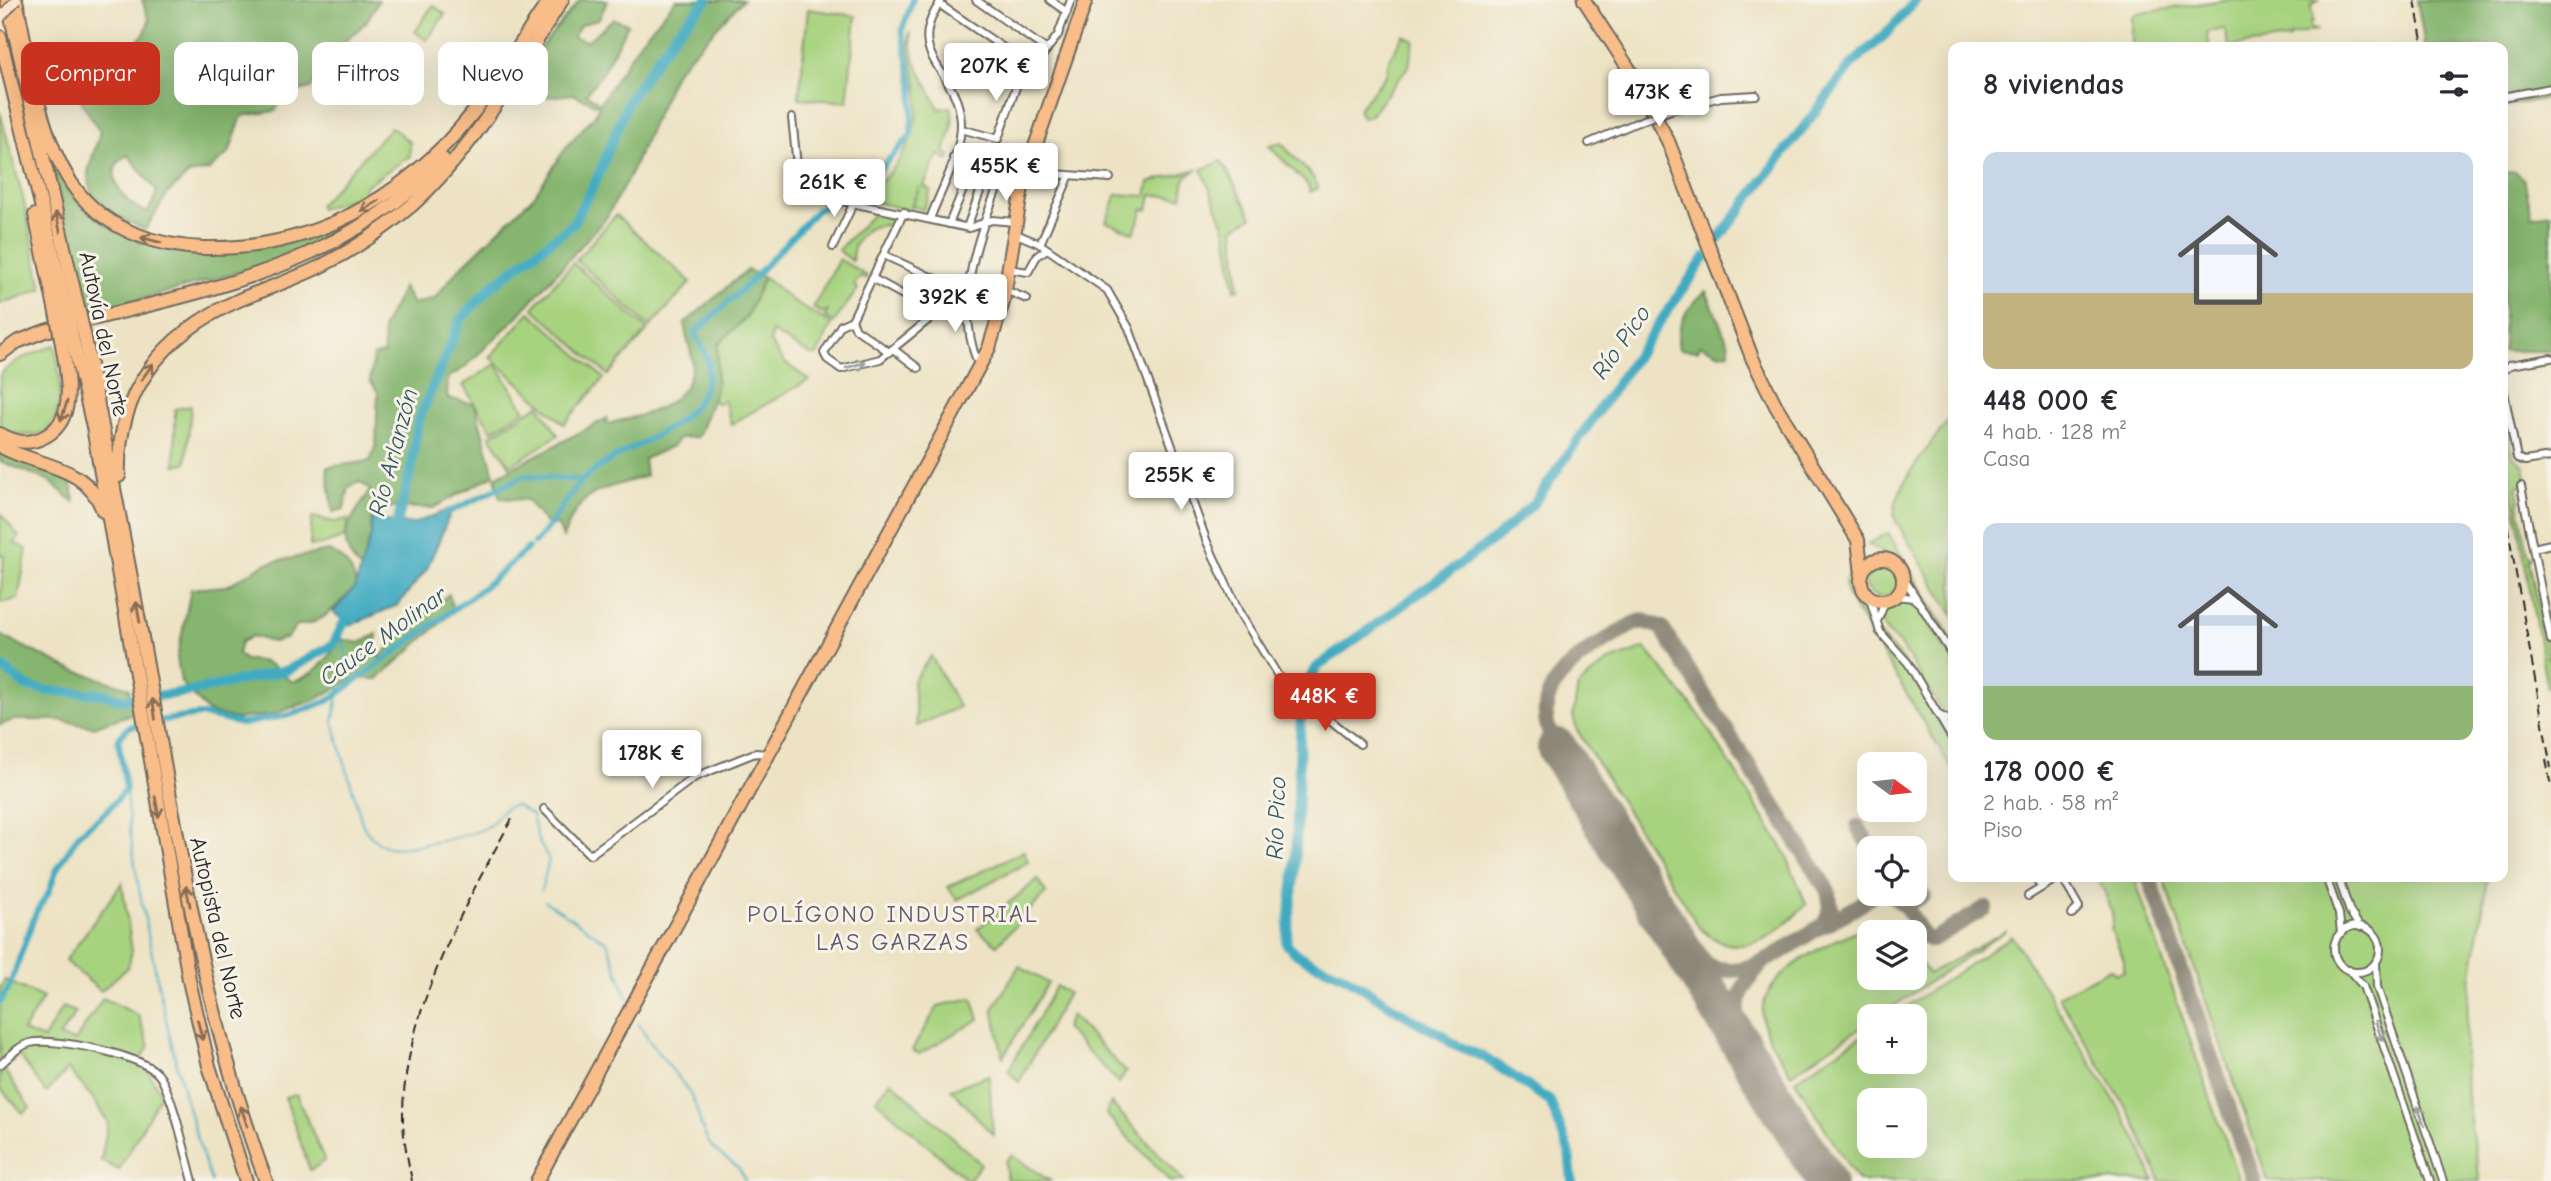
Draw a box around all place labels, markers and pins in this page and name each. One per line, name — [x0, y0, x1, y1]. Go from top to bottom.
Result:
pin: 207K € — [939, 43, 1053, 103]
pin: 473K € — [1602, 69, 1716, 129]
pin: 455K € — [949, 144, 1063, 203]
pin: 261K € — [777, 160, 891, 219]
pin: 392K € — [898, 274, 1012, 334]
pin: 255K € — [1124, 452, 1238, 512]
pin: 448K € — [1268, 674, 1382, 733]
pin: 178K € — [595, 730, 709, 790]

